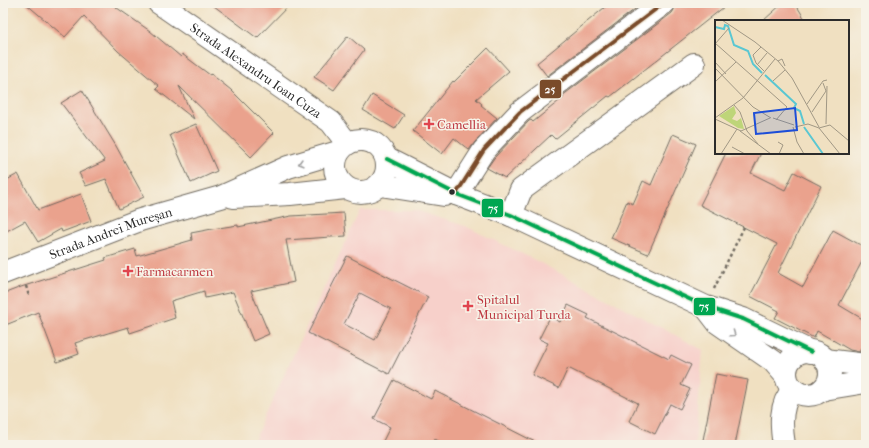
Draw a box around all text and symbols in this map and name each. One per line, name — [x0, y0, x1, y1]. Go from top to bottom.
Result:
street label: Strada Alexandru Ioan Cuza — [187, 20, 325, 122]
inset map — [715, 20, 849, 154]
line badge: 25 — [539, 79, 562, 99]
text: 25 — [545, 83, 555, 96]
place label: Camellia — [437, 117, 487, 132]
marker: Camellia — [424, 119, 434, 129]
one-way arrow — [297, 158, 304, 167]
unlabelled marker — [447, 187, 457, 197]
line badge: 75 — [481, 198, 504, 218]
text: 75 — [487, 202, 498, 215]
street label: Strada Andrei Mureșan — [47, 204, 174, 262]
place label: Farmacarmen — [136, 264, 214, 279]
marker: Farmacarmen — [123, 266, 133, 276]
place label: Spitalul Municipal Turda — [477, 292, 572, 322]
line badge: 75 — [693, 297, 716, 316]
marker: Spitalul Municipal Turda — [462, 300, 474, 312]
text: 75 — [698, 300, 709, 313]
one-way arrow — [729, 329, 736, 336]

